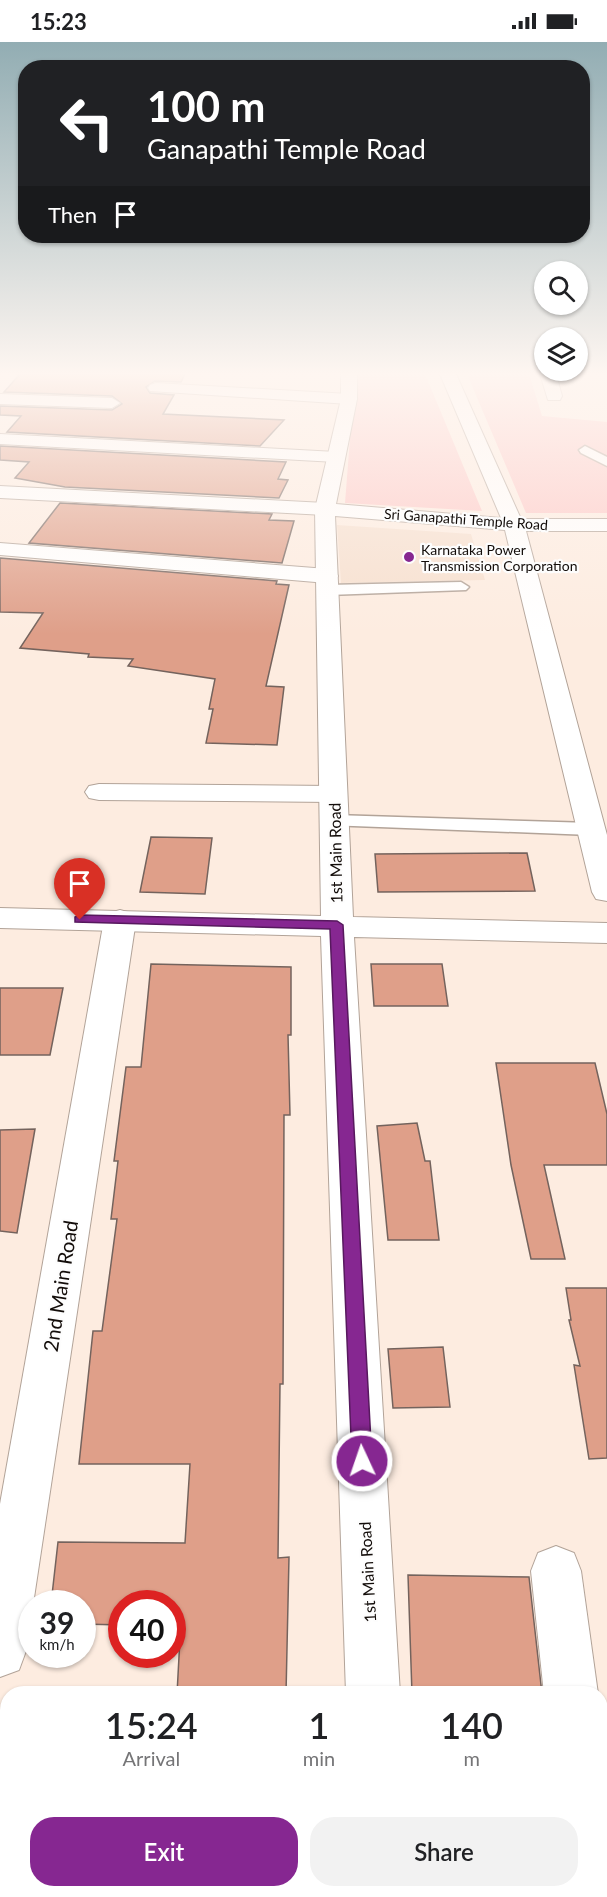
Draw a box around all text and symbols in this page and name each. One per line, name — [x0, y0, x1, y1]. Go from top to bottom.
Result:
text: 15:23 — [30, 8, 87, 35]
text: 100 m — [147, 81, 265, 131]
icon: left — [48, 84, 126, 162]
text: Ganapathi Temple Road — [147, 132, 426, 165]
icon: arrive — [109, 198, 142, 231]
text: Then — [48, 201, 97, 228]
map controls — [534, 261, 588, 381]
button: search — [534, 261, 588, 315]
button: layers — [534, 327, 588, 381]
street label: Sri Ganapathi Temple Road — [384, 505, 548, 533]
place label: Karnataka Power Transmission Corporation — [421, 541, 578, 574]
marker: Karnataka Power Transmission Corporation — [402, 550, 416, 564]
street label: 1st Main Road — [325, 802, 345, 904]
pin — [54, 858, 105, 920]
icon: arrive — [63, 867, 96, 900]
street label: 2nd Main Road — [38, 1219, 82, 1353]
position arrow — [330, 1429, 394, 1493]
street label: 1st Main Road — [355, 1521, 379, 1623]
speed limit sign: 40 — [108, 1590, 186, 1668]
text: 39 — [40, 1604, 74, 1640]
text: km/h — [39, 1635, 75, 1653]
text: 15:24 — [105, 1703, 198, 1747]
text: 1 — [309, 1703, 329, 1747]
text: 140 — [440, 1703, 503, 1747]
text: Arrival — [123, 1746, 180, 1770]
text: min — [303, 1746, 335, 1770]
text: m — [463, 1746, 480, 1770]
button: Exit — [30, 1817, 298, 1886]
button: Share — [310, 1817, 578, 1886]

